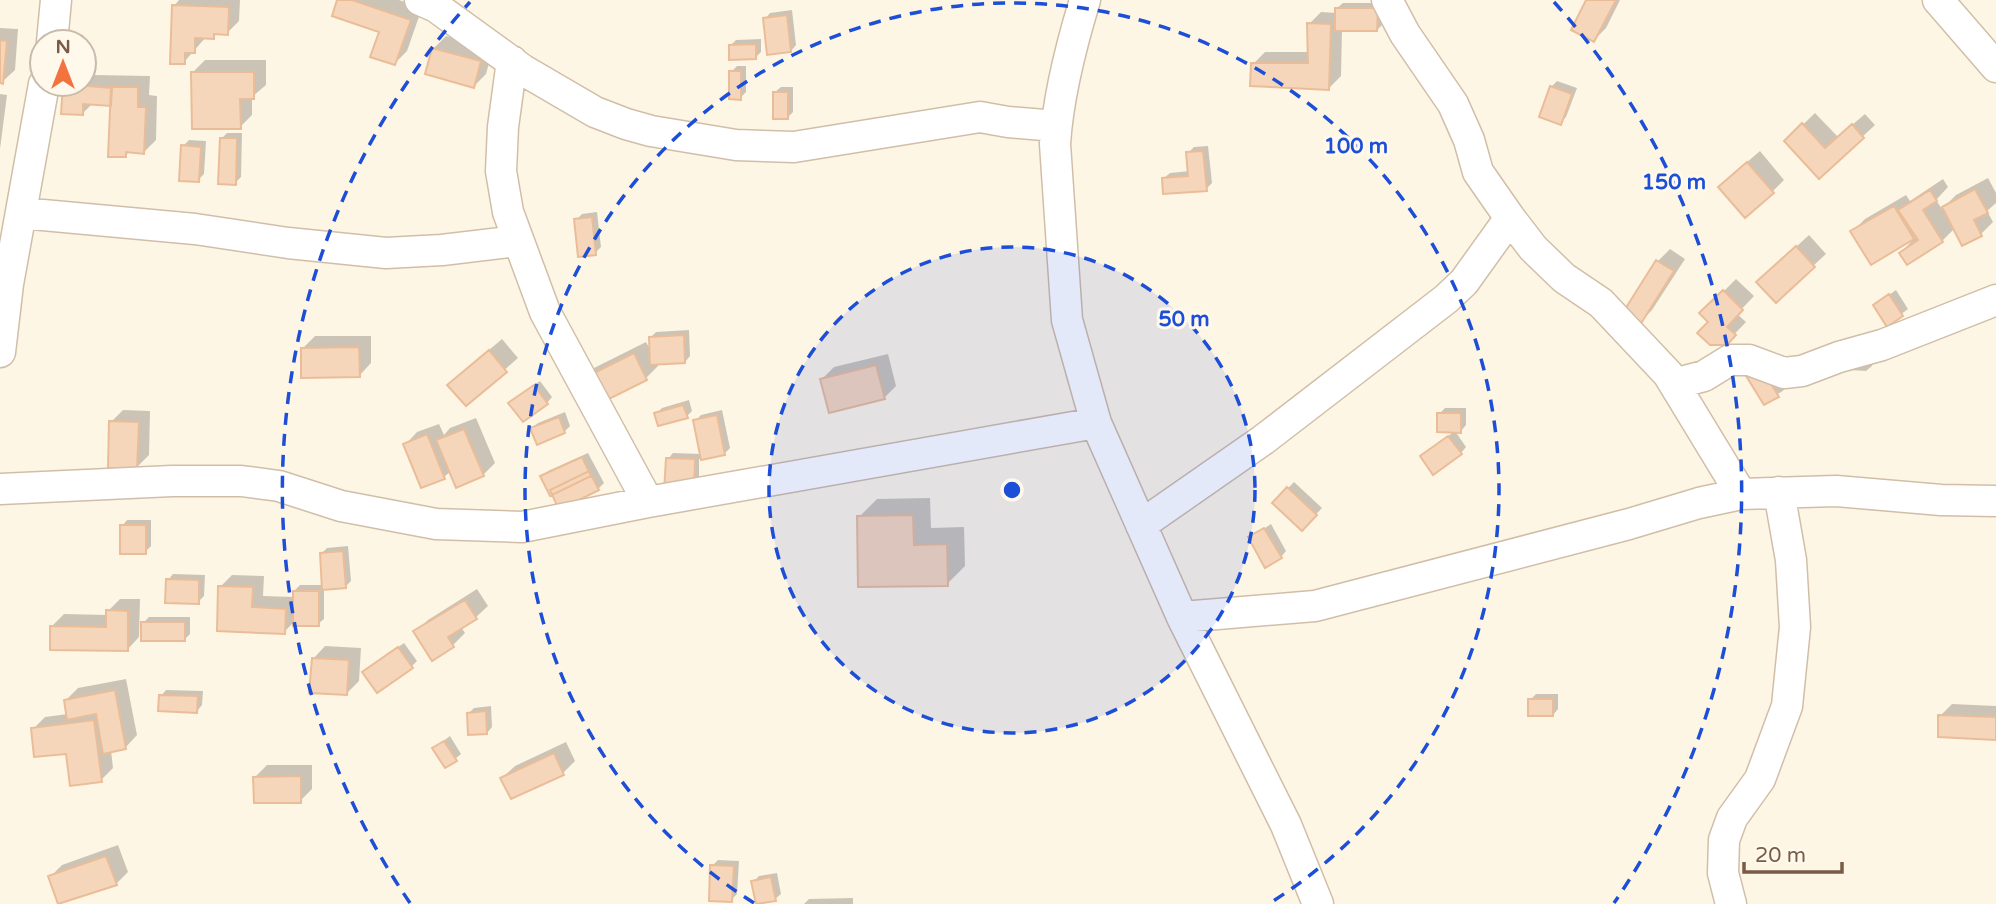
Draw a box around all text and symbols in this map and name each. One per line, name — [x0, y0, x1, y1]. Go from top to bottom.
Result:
north arrow — [28, 28, 98, 98]
text: N — [55, 36, 71, 58]
text: 100 m — [1324, 134, 1388, 159]
text: 150 m — [1642, 170, 1706, 195]
text: 50 m — [1158, 307, 1210, 332]
centre of rings — [1000, 478, 1024, 502]
scale bar — [1744, 830, 1842, 874]
text: 20 m — [1755, 843, 1806, 868]

